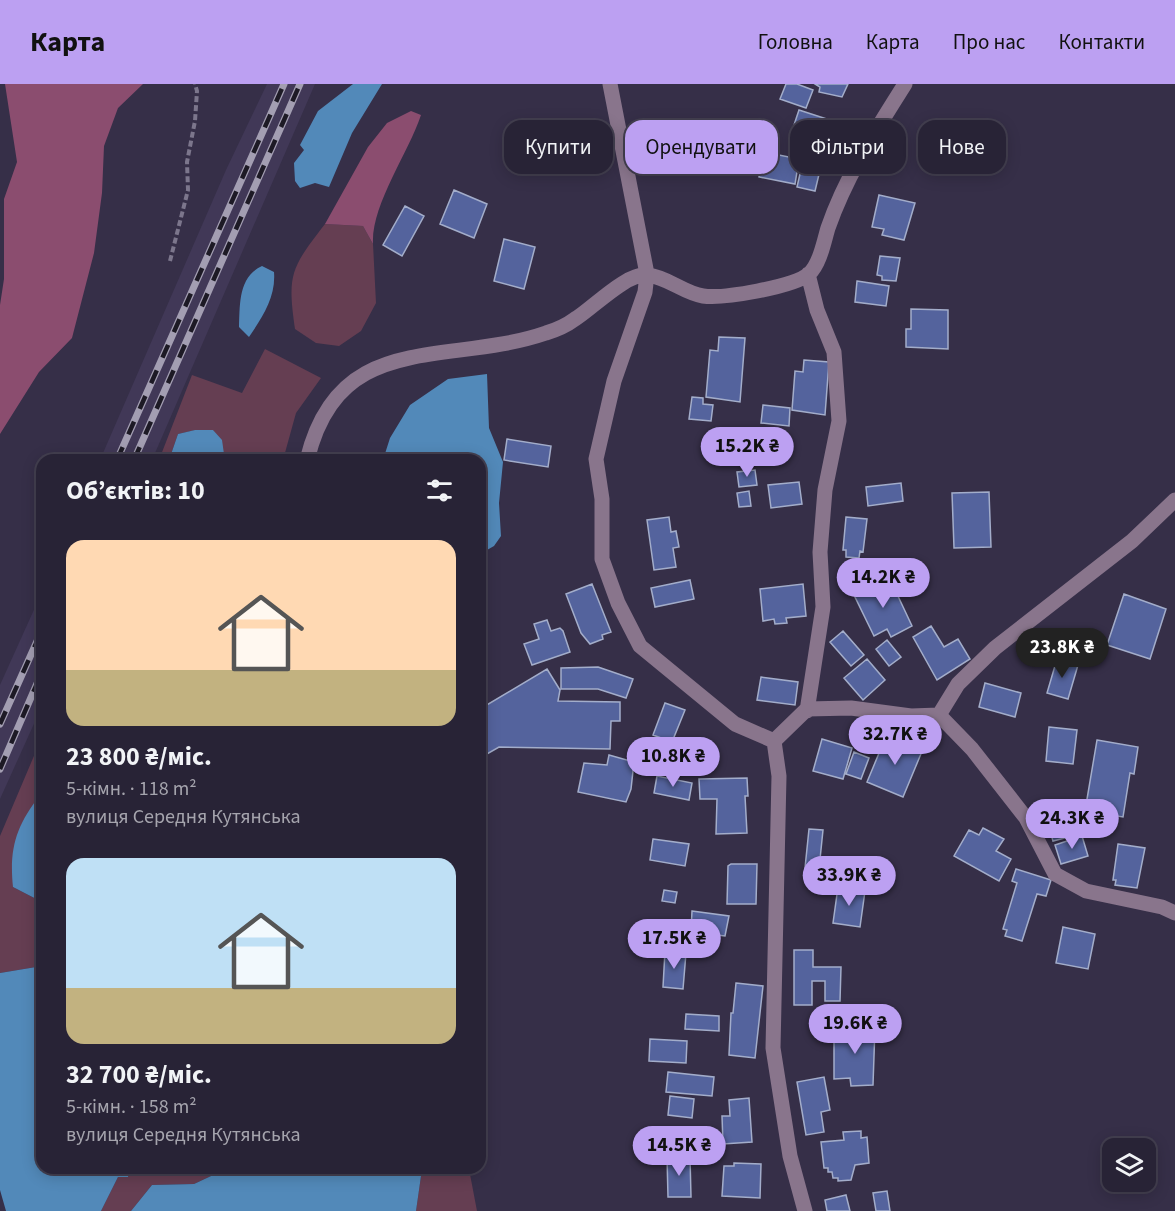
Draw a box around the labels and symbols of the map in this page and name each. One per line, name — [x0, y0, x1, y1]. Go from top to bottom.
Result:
pin: 15.2K ₴ — [692, 427, 802, 478]
pin: 14.2K ₴ — [828, 558, 938, 609]
pin: 23.8K ₴ — [1007, 628, 1117, 679]
pin: 32.7K ₴ — [840, 715, 950, 766]
pin: 10.8K ₴ — [618, 737, 728, 788]
pin: 24.3K ₴ — [1017, 799, 1127, 850]
pin: 33.9K ₴ — [794, 856, 904, 907]
pin: 17.5K ₴ — [619, 919, 729, 970]
pin: 19.6K ₴ — [800, 1004, 910, 1055]
pin: 14.5K ₴ — [624, 1126, 734, 1177]

